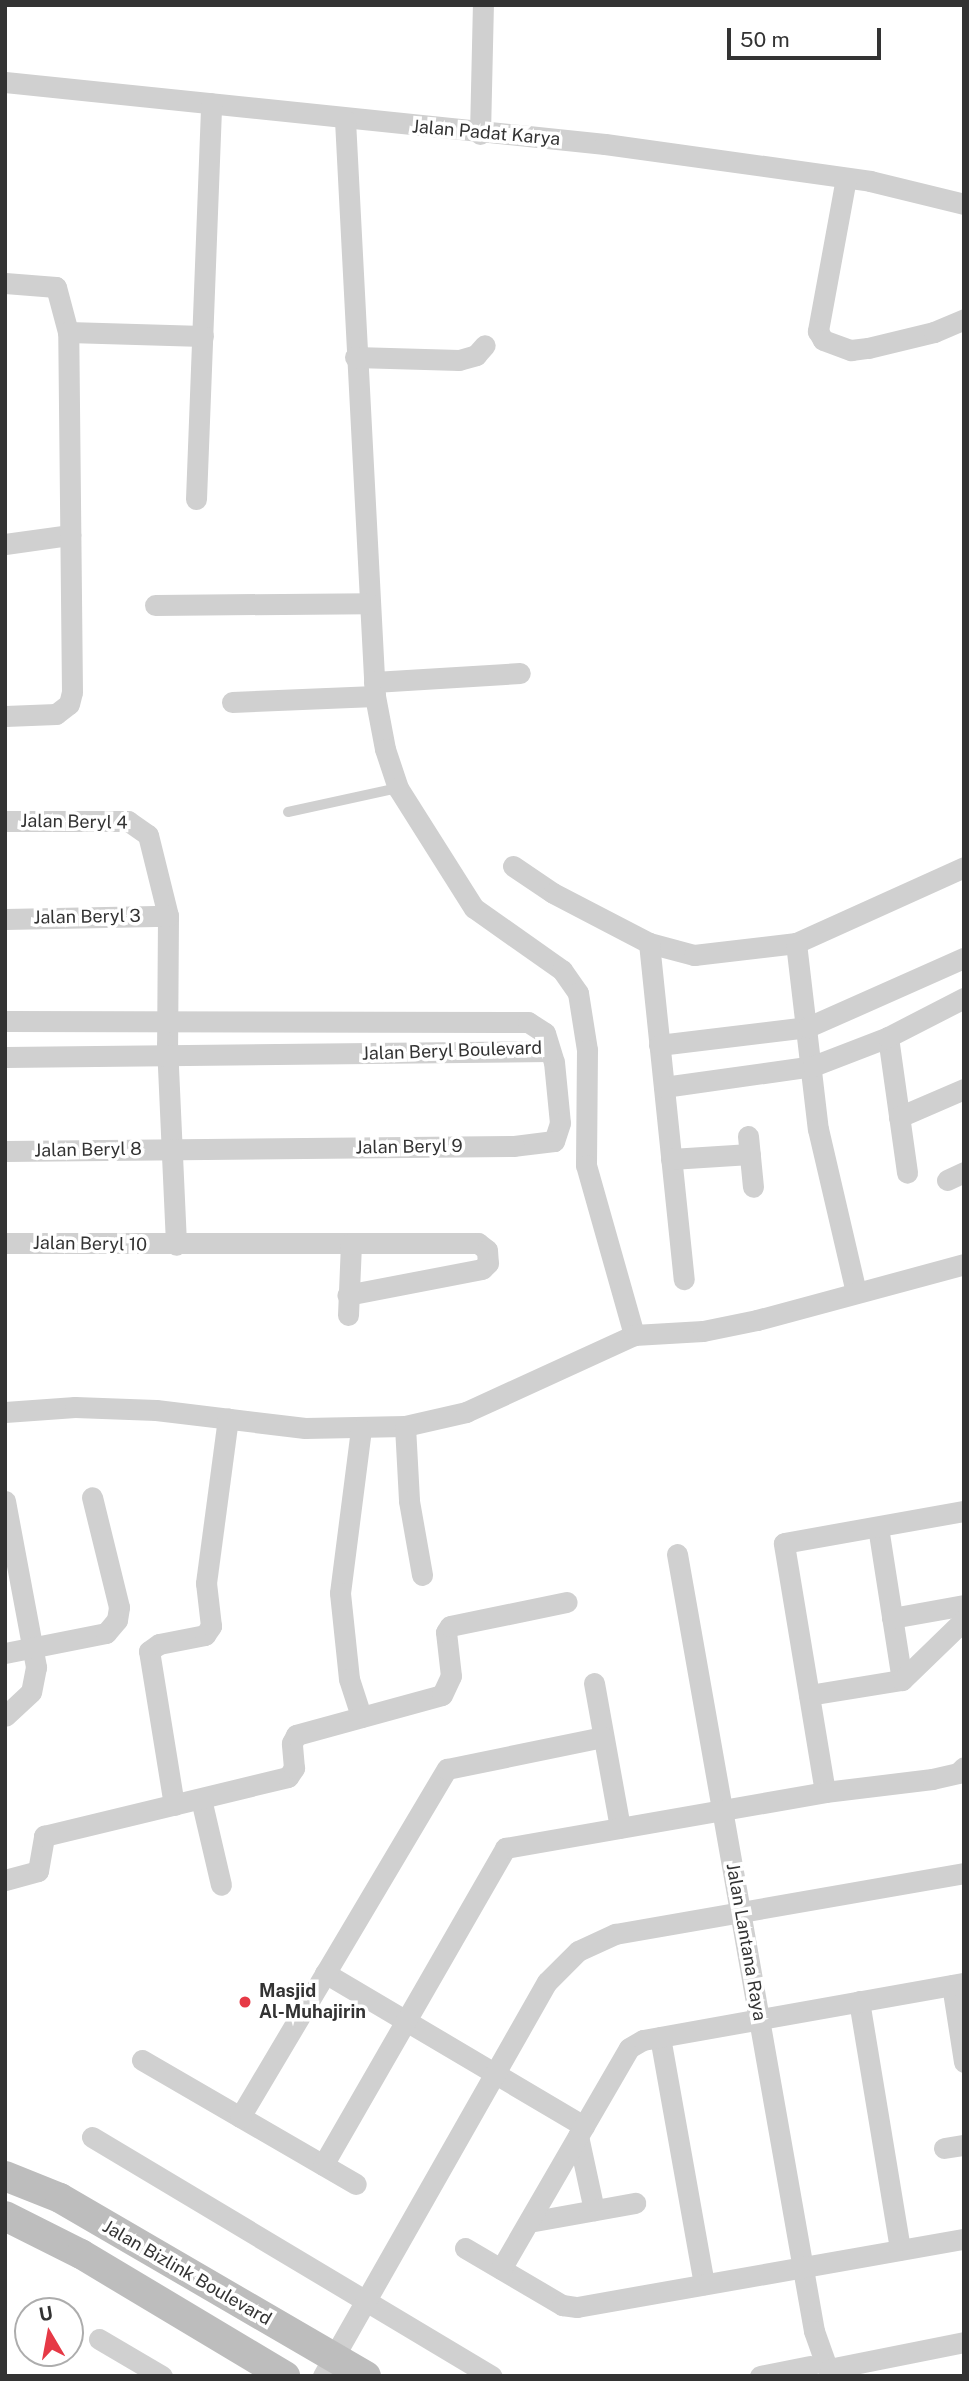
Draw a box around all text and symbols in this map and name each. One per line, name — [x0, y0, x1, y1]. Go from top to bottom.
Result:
scale bar — [731, 14, 885, 58]
text: 50 m — [740, 27, 790, 52]
street label: Jalan Padat Karya — [411, 116, 561, 150]
street label: Jalan Beryl 4 — [20, 810, 128, 834]
street label: Jalan Beryl 3 — [33, 905, 141, 929]
street label: Jalan Beryl Boulevard — [361, 1037, 543, 1065]
street label: Jalan Beryl 9 — [355, 1135, 463, 1159]
street label: Jalan Beryl 8 — [34, 1138, 142, 1162]
street label: Jalan Beryl 10 — [33, 1232, 147, 1256]
street label: Jalan Lantana Raya — [722, 1861, 770, 2023]
place label: Masjid Al-Muhajirin — [259, 1981, 366, 2024]
marker: Masjid Al-Muhajirin — [237, 1994, 253, 2010]
street label: Jalan Bizlink Boulevard — [99, 2216, 275, 2330]
north arrow — [14, 2297, 84, 2367]
text: U — [37, 2301, 54, 2325]

